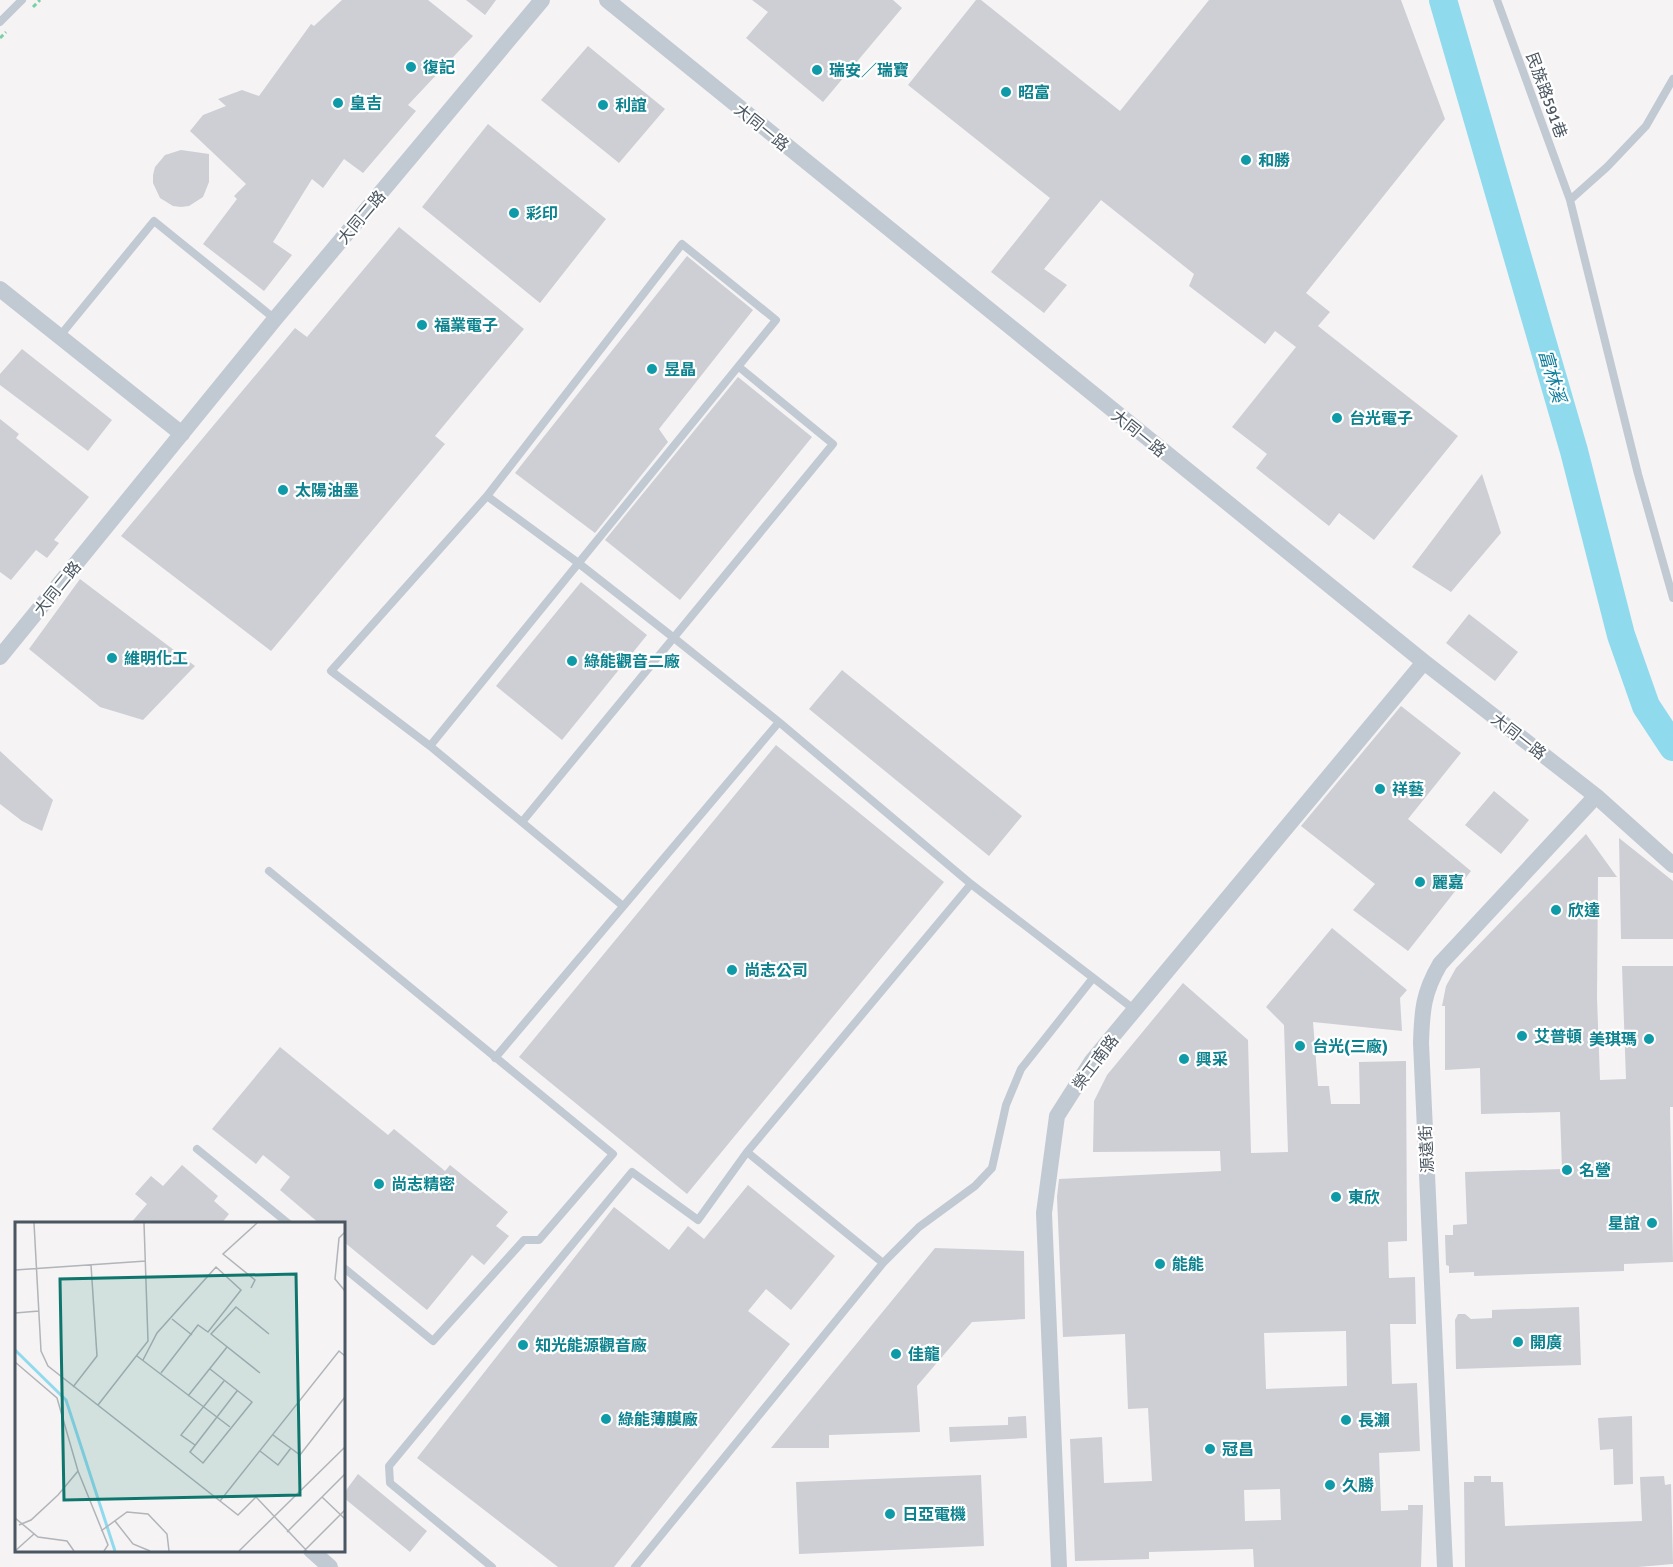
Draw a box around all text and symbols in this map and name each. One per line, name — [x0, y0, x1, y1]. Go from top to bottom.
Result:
street label: 民族路591巷 — [1521, 50, 1571, 141]
place label: 復記 — [423, 58, 455, 78]
marker: 復記 — [404, 60, 418, 74]
place label: 瑞安／瑞寶 — [829, 61, 909, 81]
marker: 瑞安／瑞寶 — [810, 63, 824, 77]
place label: 昭富 — [1018, 83, 1050, 103]
marker: 昭富 — [999, 85, 1013, 99]
place label: 皇吉 — [350, 94, 382, 114]
marker: 皇吉 — [331, 96, 345, 110]
place label: 利誼 — [615, 96, 647, 116]
marker: 利誼 — [596, 98, 610, 112]
street label: 大同一路 — [730, 100, 793, 156]
place label: 和勝 — [1258, 151, 1290, 171]
marker: 和勝 — [1239, 153, 1253, 167]
street label: 大同二路 — [334, 187, 390, 249]
place label: 彩印 — [526, 204, 558, 224]
marker: 彩印 — [507, 206, 521, 220]
place label: 福業電子 — [434, 316, 498, 336]
marker: 福業電子 — [415, 318, 429, 332]
water label: 富林溪 — [1534, 347, 1571, 408]
place label: 昱晶 — [664, 360, 696, 380]
marker: 昱晶 — [645, 362, 659, 376]
street label: 大同一路 — [1107, 406, 1170, 462]
place label: 台光電子 — [1349, 409, 1413, 429]
marker: 台光電子 — [1330, 411, 1344, 425]
place label: 太陽油墨 — [295, 481, 359, 501]
marker: 太陽油墨 — [276, 483, 290, 497]
street label: 大同二路 — [30, 557, 86, 620]
place label: 維明化工 — [124, 649, 188, 669]
marker: 維明化工 — [105, 651, 119, 665]
place label: 綠能觀音二廠 — [584, 652, 680, 672]
marker: 綠能觀音二廠 — [565, 654, 579, 668]
street label: 大同一路 — [1487, 709, 1550, 764]
place label: 祥藝 — [1392, 780, 1424, 800]
marker: 祥藝 — [1373, 782, 1387, 796]
place label: 麗嘉 — [1432, 873, 1464, 893]
marker: 麗嘉 — [1413, 875, 1427, 889]
place label: 欣達 — [1568, 901, 1600, 921]
marker: 欣達 — [1549, 903, 1563, 917]
place label: 尚志公司 — [744, 961, 808, 981]
marker: 尚志公司 — [725, 963, 739, 977]
place label: 艾普頓 — [1534, 1027, 1582, 1047]
marker: 艾普頓 — [1515, 1029, 1529, 1043]
place label: 美琪瑪 — [1589, 1030, 1637, 1050]
street label: 榮工南路 — [1069, 1031, 1123, 1094]
marker: 美琪瑪 — [1642, 1032, 1656, 1046]
place label: 台光(三廠) — [1312, 1037, 1388, 1057]
marker: 台光(三廠) — [1293, 1039, 1307, 1053]
place label: 興采 — [1196, 1050, 1228, 1070]
marker: 興采 — [1177, 1052, 1191, 1066]
street label: 源遠街 — [1416, 1124, 1438, 1173]
place label: 名營 — [1579, 1161, 1611, 1181]
marker: 名營 — [1560, 1163, 1574, 1177]
place label: 尚志精密 — [391, 1175, 455, 1195]
marker: 尚志精密 — [372, 1177, 386, 1191]
place label: 東欣 — [1348, 1188, 1380, 1208]
marker: 東欣 — [1329, 1190, 1343, 1204]
place label: 星誼 — [1608, 1214, 1640, 1234]
marker: 星誼 — [1645, 1216, 1659, 1230]
inset map — [15, 1222, 345, 1552]
place label: 能能 — [1172, 1255, 1204, 1275]
marker: 能能 — [1153, 1257, 1167, 1271]
place label: 開廣 — [1530, 1333, 1562, 1353]
marker: 開廣 — [1511, 1335, 1525, 1349]
place label: 知光能源觀音廠 — [535, 1336, 647, 1356]
marker: 知光能源觀音廠 — [516, 1338, 530, 1352]
place label: 佳龍 — [908, 1345, 940, 1365]
marker: 佳龍 — [889, 1347, 903, 1361]
place label: 綠能薄膜廠 — [618, 1410, 698, 1430]
place label: 長瀨 — [1358, 1411, 1390, 1431]
marker: 綠能薄膜廠 — [599, 1412, 613, 1426]
marker: 長瀨 — [1339, 1413, 1353, 1427]
place label: 冠昌 — [1222, 1440, 1254, 1460]
marker: 冠昌 — [1203, 1442, 1217, 1456]
place label: 久勝 — [1342, 1476, 1374, 1496]
marker: 久勝 — [1323, 1478, 1337, 1492]
place label: 日亞電機 — [902, 1505, 966, 1525]
marker: 日亞電機 — [883, 1507, 897, 1521]

